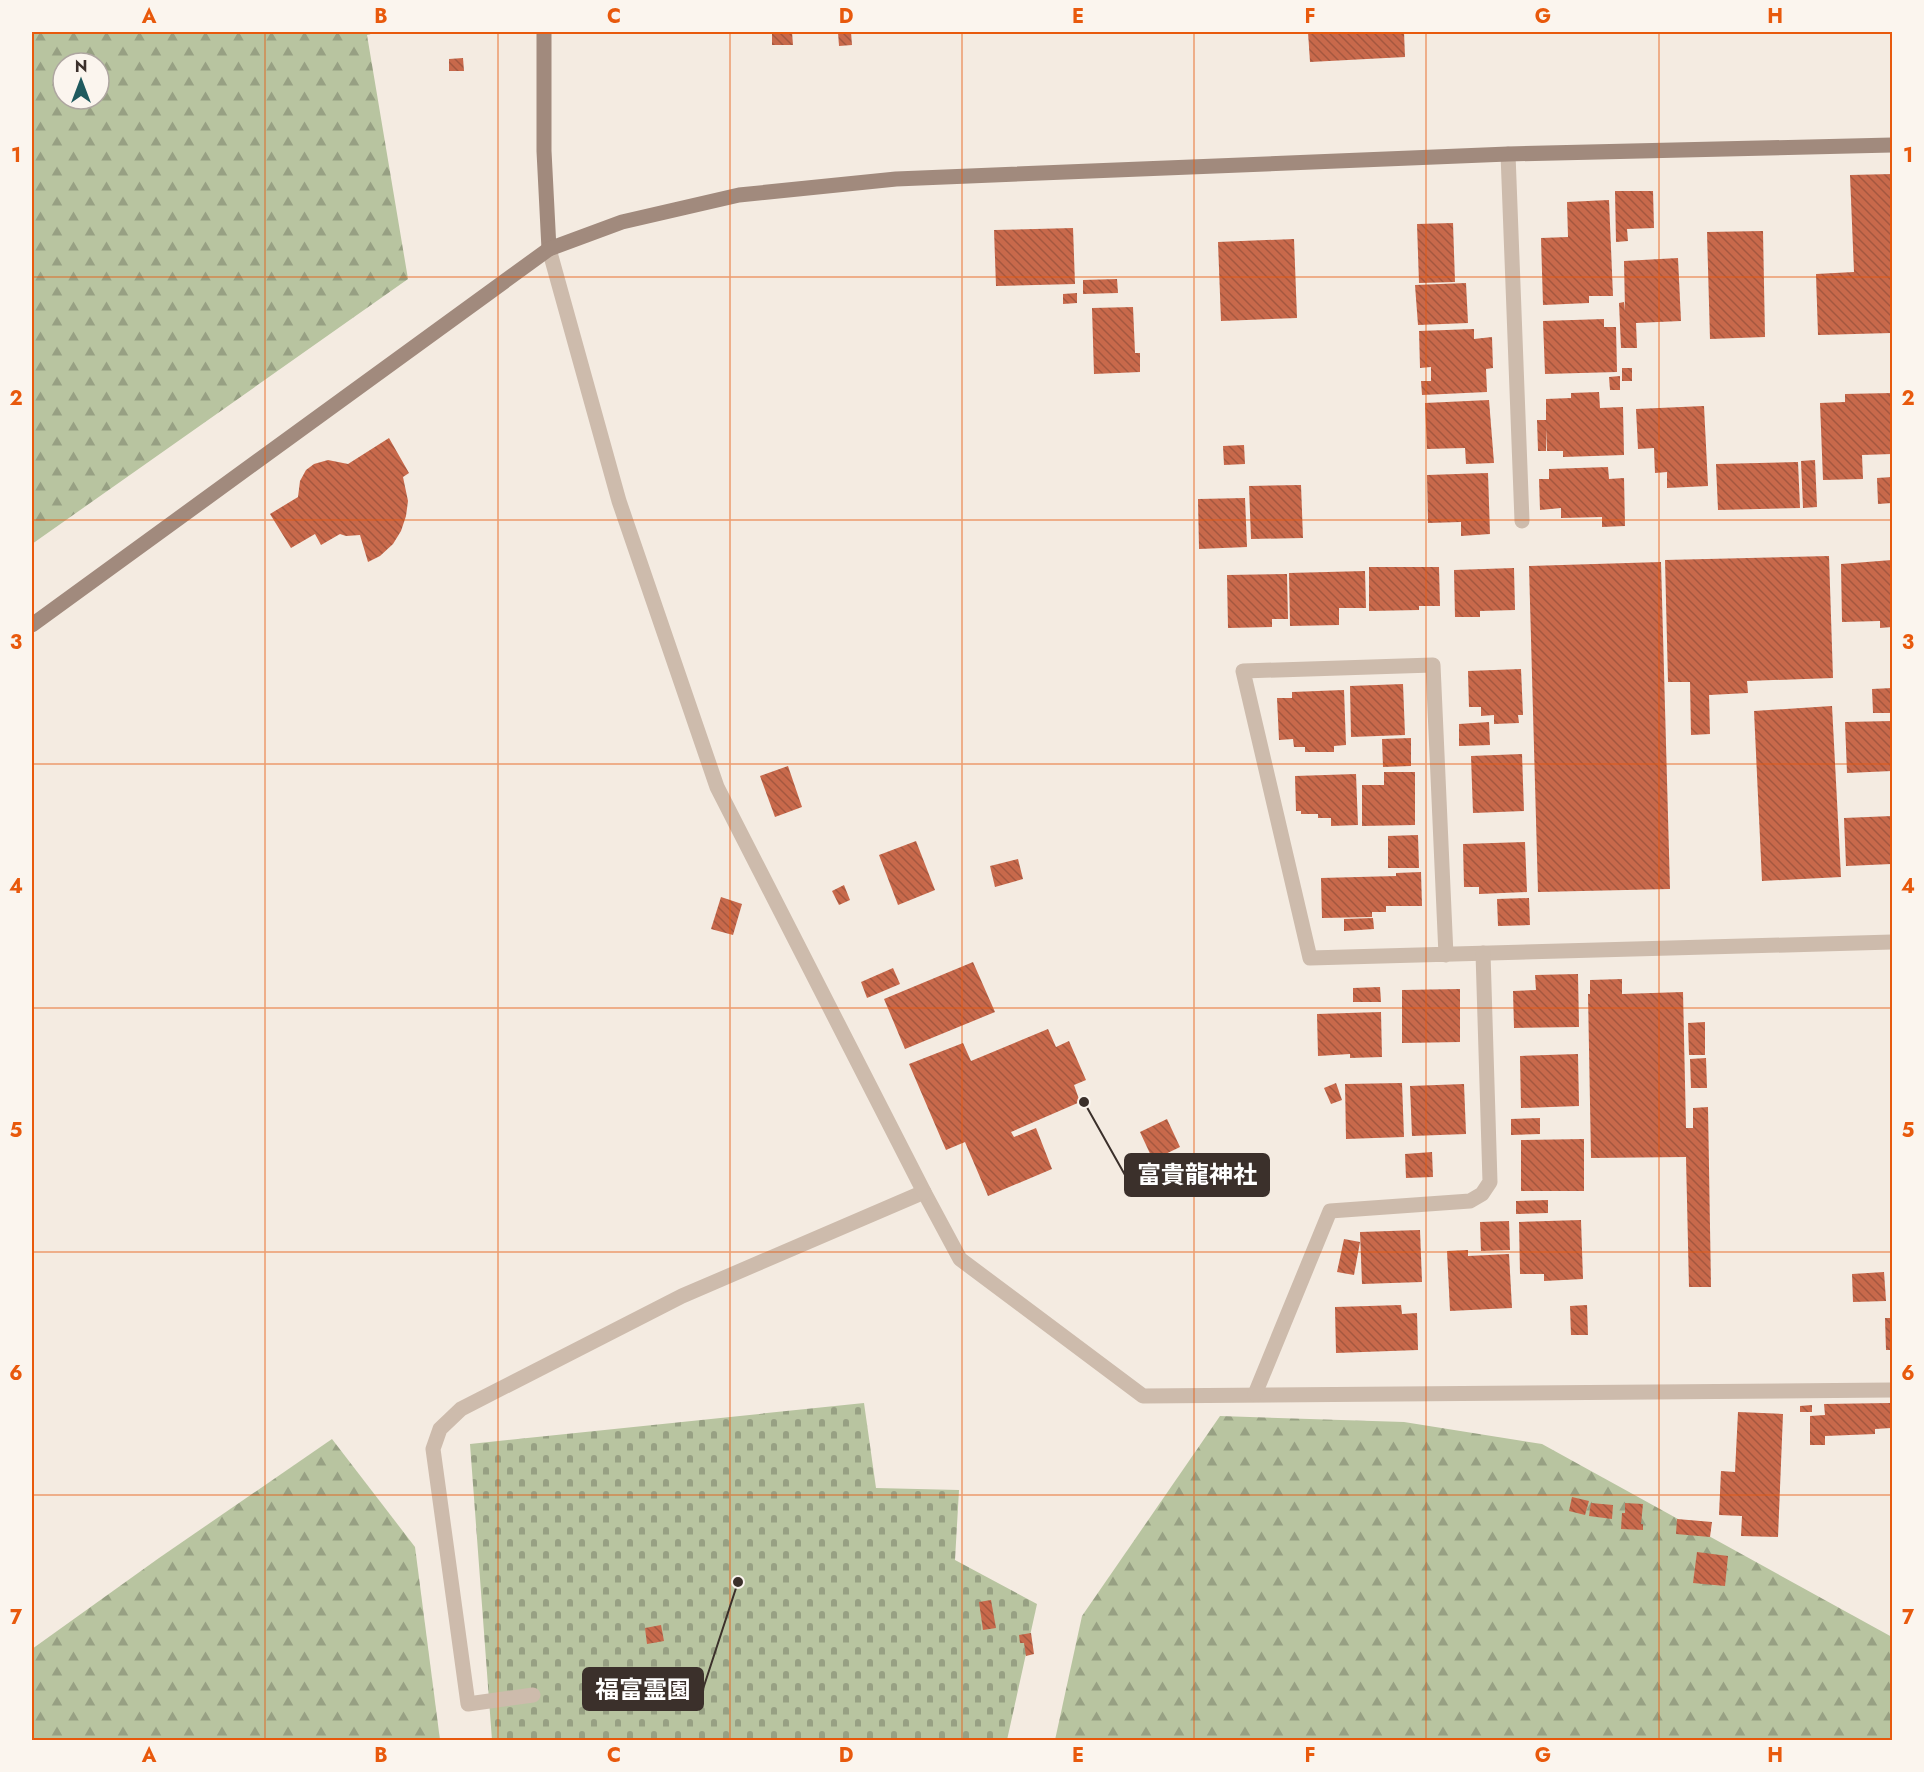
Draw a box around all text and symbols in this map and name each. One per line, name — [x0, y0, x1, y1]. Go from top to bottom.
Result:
text: A — [141, 2, 157, 31]
text: B — [374, 2, 388, 31]
text: C — [607, 2, 621, 31]
text: D — [839, 2, 853, 31]
text: E — [1072, 2, 1084, 31]
text: F — [1304, 2, 1316, 31]
text: G — [1535, 2, 1551, 31]
text: H — [1767, 2, 1783, 31]
north arrow — [51, 51, 111, 111]
text: N — [75, 55, 87, 78]
text: 1 — [11, 141, 21, 170]
text: 1 — [1903, 141, 1913, 170]
text: 2 — [9, 384, 23, 413]
text: 2 — [1901, 384, 1915, 413]
text: 3 — [10, 628, 22, 657]
text: 3 — [1902, 628, 1914, 657]
text: 4 — [9, 872, 23, 901]
text: 4 — [1901, 872, 1915, 901]
text: 5 — [10, 1116, 23, 1145]
text: 5 — [1902, 1116, 1915, 1145]
callout: 富貴龍神社 — [1125, 1154, 1269, 1196]
text: 富貴龍神社 — [1137, 1157, 1257, 1192]
text: 6 — [9, 1359, 23, 1388]
text: 6 — [1901, 1359, 1915, 1388]
text: 7 — [10, 1603, 23, 1632]
text: 7 — [1902, 1603, 1915, 1632]
callout: 福富霊園 — [583, 1668, 703, 1710]
text: 福富霊園 — [595, 1672, 691, 1707]
text: A — [141, 1741, 157, 1770]
text: B — [374, 1741, 388, 1770]
text: C — [607, 1741, 621, 1770]
text: D — [839, 1741, 853, 1770]
text: E — [1072, 1741, 1084, 1770]
text: F — [1304, 1741, 1316, 1770]
text: G — [1535, 1741, 1551, 1770]
text: H — [1767, 1741, 1783, 1770]

